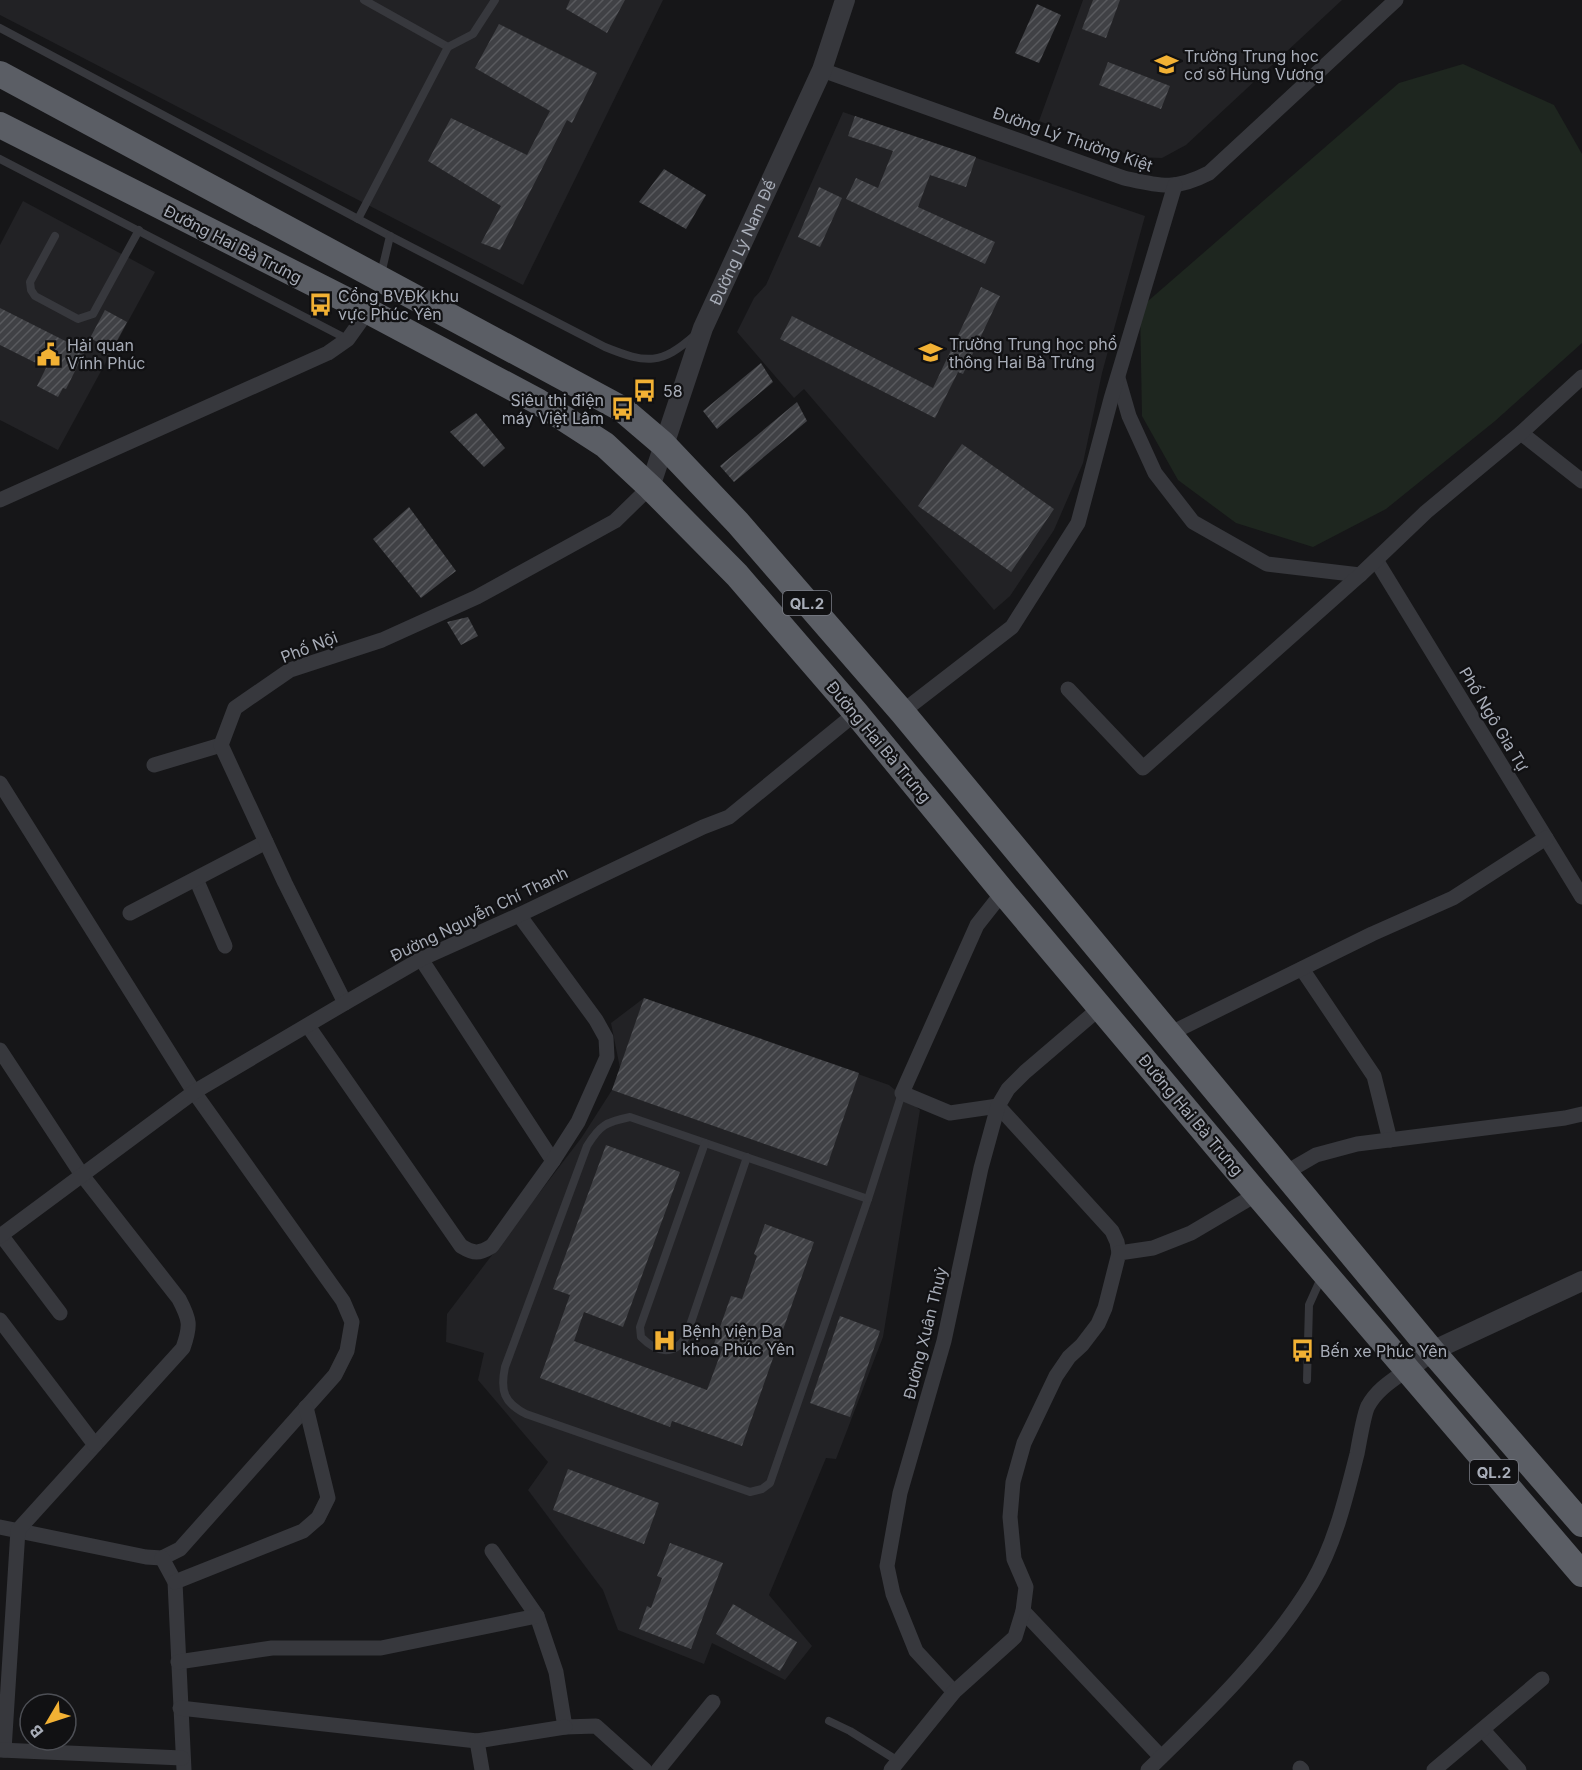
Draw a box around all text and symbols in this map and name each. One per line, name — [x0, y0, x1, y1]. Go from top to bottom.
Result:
place label: Trường Trung học cơ sở Hùng Vương — [1184, 46, 1324, 84]
school or university icon: Trường Trung học cơ sở Hùng Vương — [1153, 52, 1179, 78]
street label: Đường Lý Thường Kiệt — [991, 102, 1155, 176]
street label: Đường Lý Nam Đế — [705, 176, 780, 308]
street label: Đường Hai Bà Trưng — [161, 201, 305, 287]
place label: Cổng BVĐK khu vực Phúc Yên — [338, 286, 459, 324]
bus stop icon: Cổng BVĐK khu vực Phúc Yên — [307, 292, 333, 318]
place label: Trường Trung học phổ thông Hai Bà Trưng — [949, 334, 1117, 372]
place label: Hải quan Vĩnh Phúc — [67, 335, 146, 373]
school or university icon: Trường Trung học phổ thông Hai Bà Trưng — [918, 340, 944, 366]
public building icon: Hải quan Vĩnh Phúc — [36, 341, 62, 367]
bus stop icon: 58 — [632, 378, 658, 404]
place label: 58 — [663, 381, 683, 401]
place label: Siêu thị điện máy Việt Lâm — [502, 390, 604, 428]
bus stop icon: Siêu thị điện máy Việt Lâm — [609, 396, 635, 422]
road number: QL.2 — [783, 591, 831, 615]
street label: Phố Nội — [278, 627, 340, 667]
street label: Phố Ngô Gia Tự — [1455, 663, 1533, 775]
street label: Đường Hai Bà Trưng — [822, 677, 936, 807]
street label: Đường Nguyễn Chí Thanh — [387, 862, 571, 966]
street label: Đường Hai Bà Trưng — [1134, 1050, 1248, 1180]
street label: Đường Xuân Thuỷ — [899, 1265, 951, 1401]
place label: Bệnh viện Đa khoa Phúc Yên — [682, 1321, 795, 1359]
hospital icon: Bệnh viện Đa khoa Phúc Yên — [651, 1327, 677, 1353]
bus stop icon: Bến xe Phúc Yên — [1289, 1338, 1315, 1364]
place label: Bến xe Phúc Yên — [1320, 1341, 1447, 1361]
road number: QL.2 — [1470, 1460, 1518, 1484]
north arrow — [18, 1692, 78, 1752]
text: B — [25, 1721, 47, 1742]

